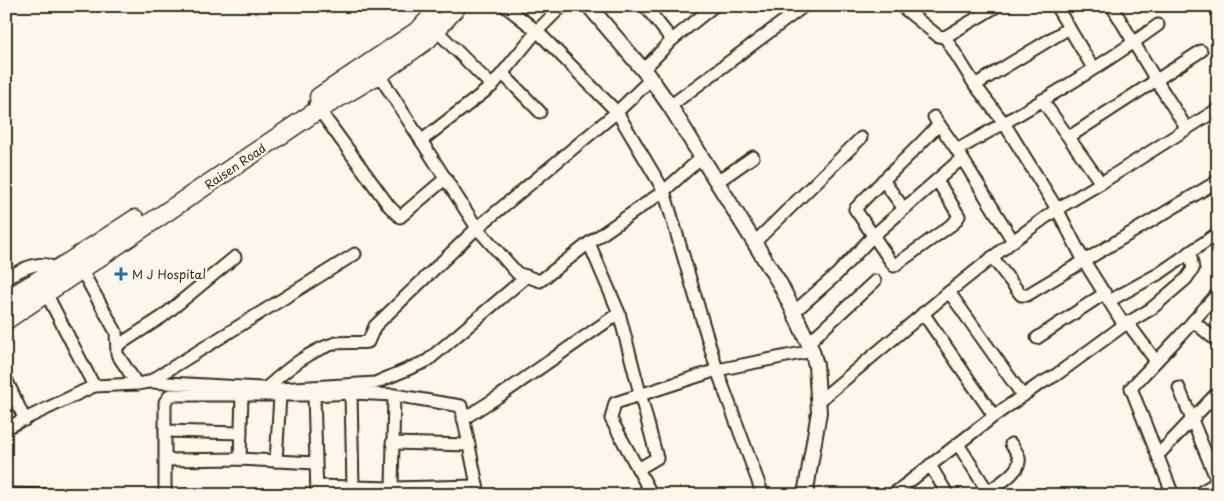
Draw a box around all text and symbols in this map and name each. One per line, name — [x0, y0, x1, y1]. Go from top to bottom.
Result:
street label: Raisen Road — [201, 139, 269, 193]
place label: M J Hospital — [132, 265, 206, 283]
marker: M J Hospital — [114, 267, 128, 281]

